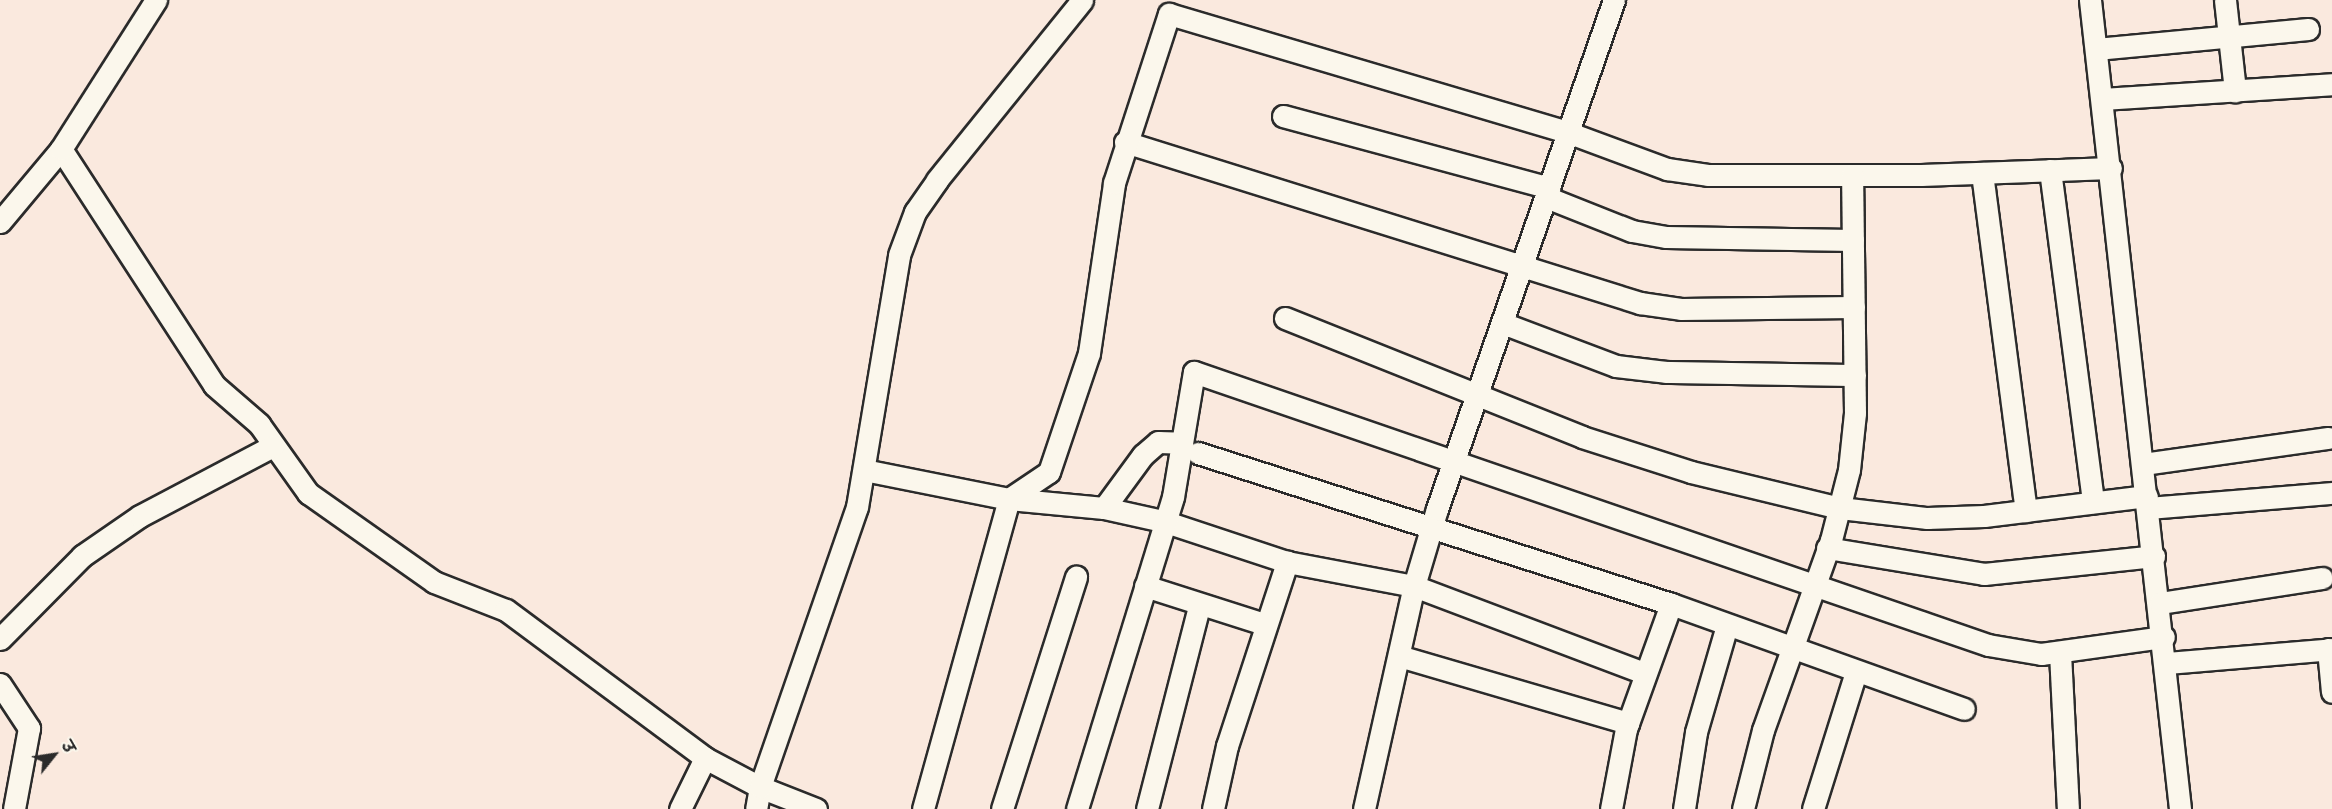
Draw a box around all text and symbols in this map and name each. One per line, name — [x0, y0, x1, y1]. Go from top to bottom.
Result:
north arrow — [24, 725, 84, 785]
text: उ — [57, 735, 83, 757]

